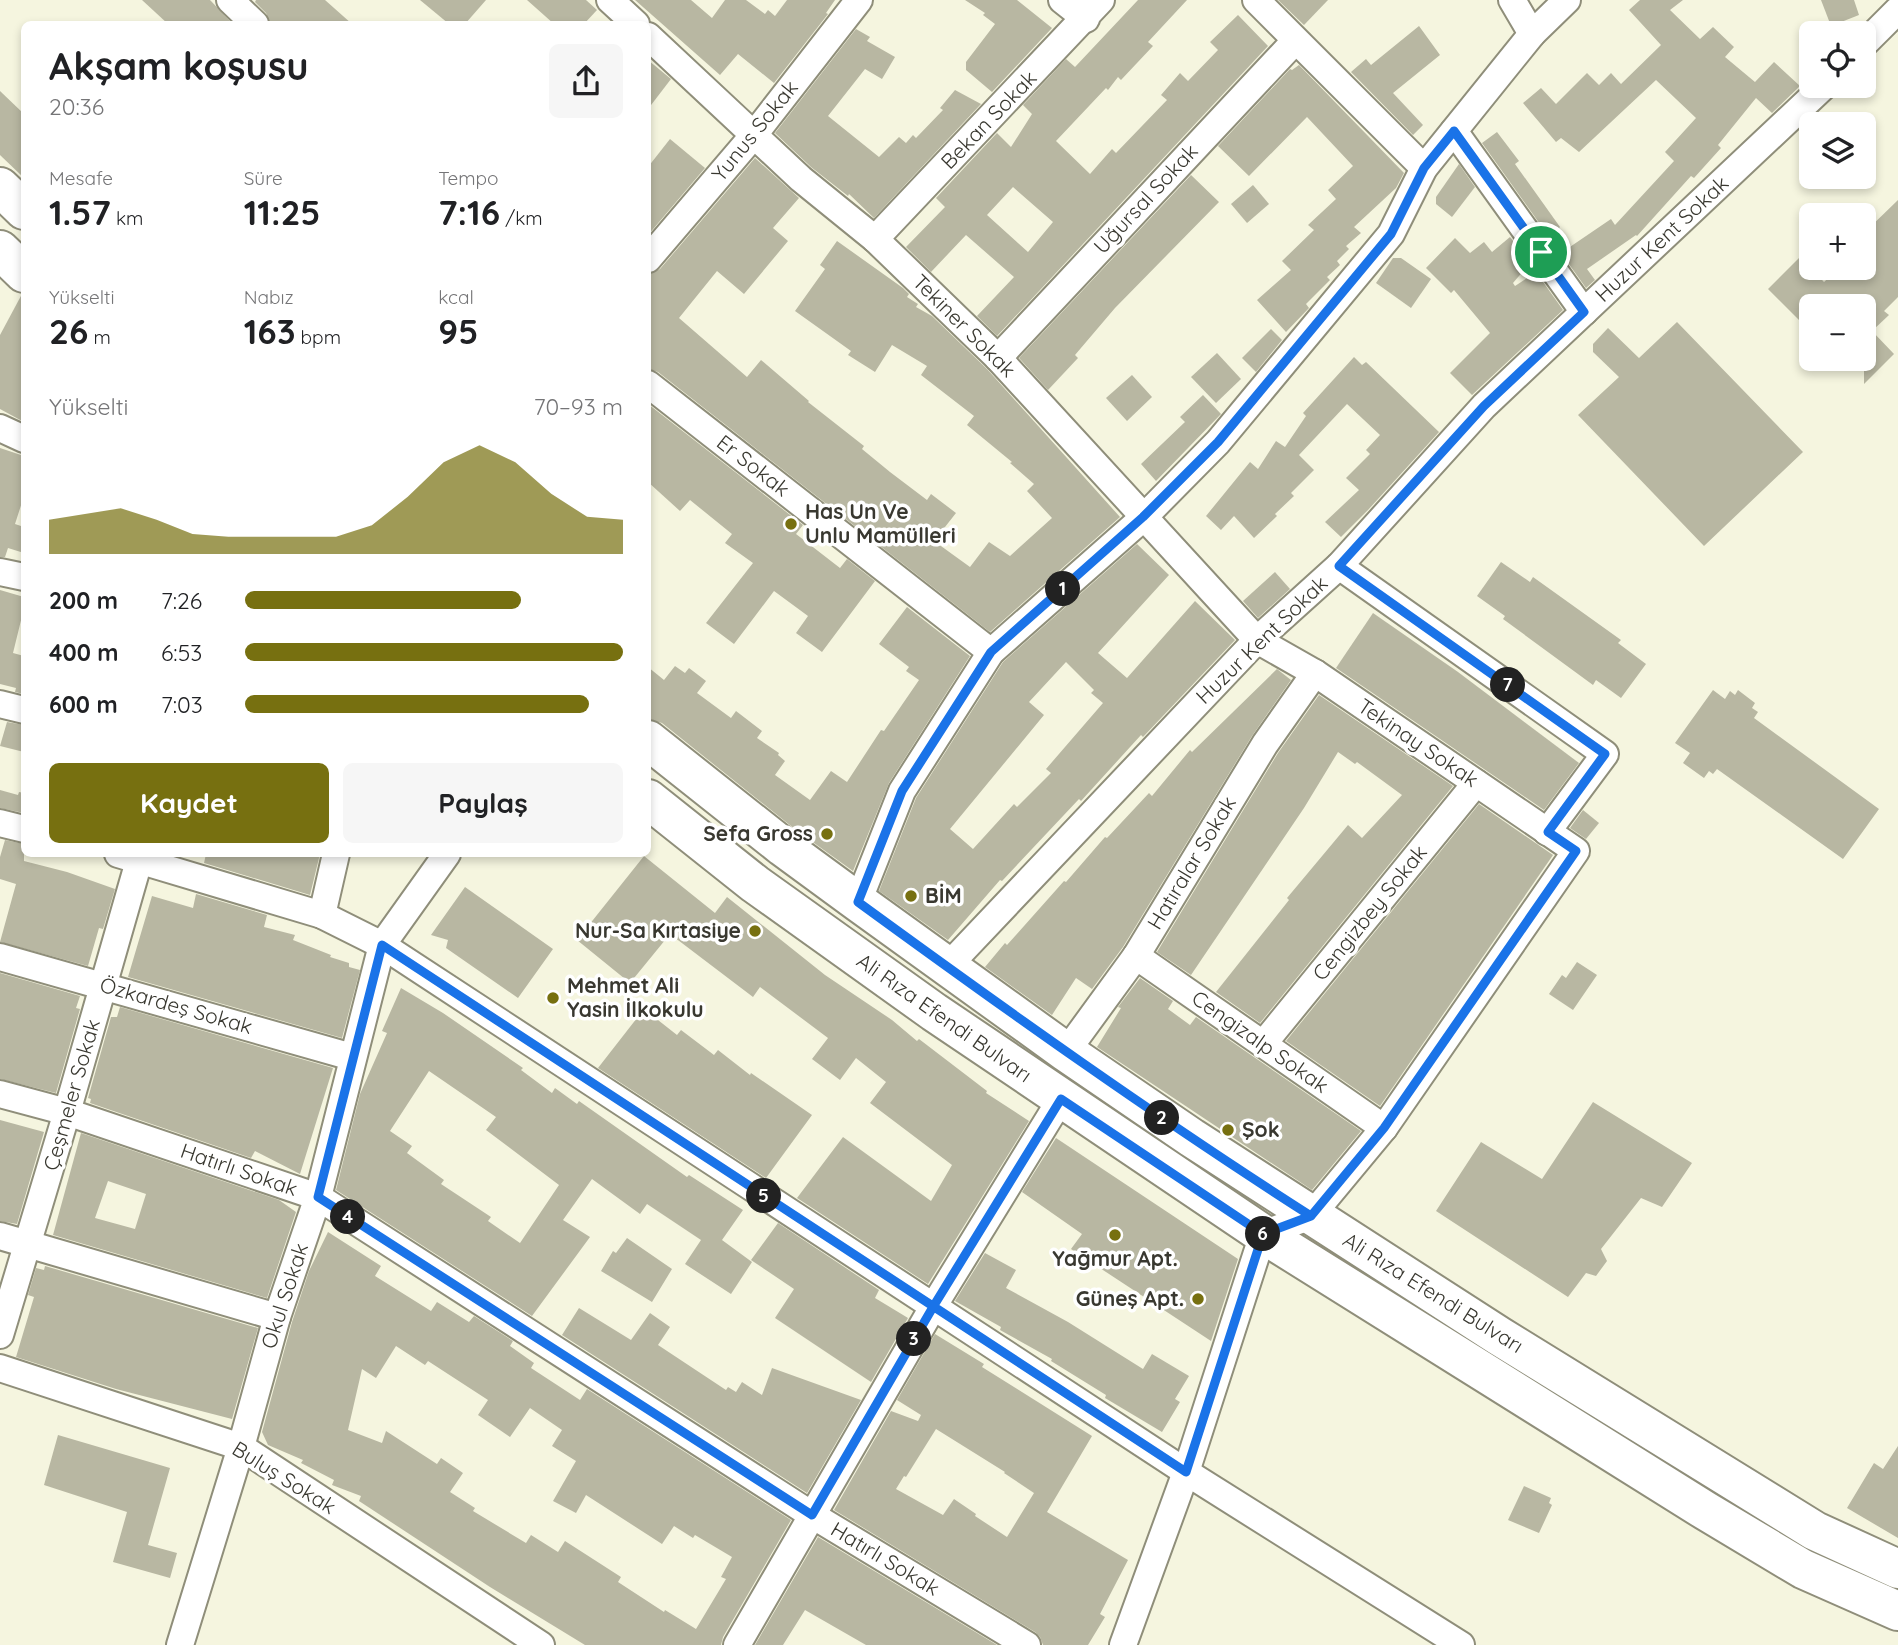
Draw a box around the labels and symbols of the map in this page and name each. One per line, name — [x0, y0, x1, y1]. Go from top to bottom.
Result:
street label: Bekan Sokak — [935, 65, 1042, 174]
street label: Yunus Sokak — [706, 75, 803, 186]
street label: Uğursal Sokak — [1088, 138, 1203, 259]
street label: Huzur Kent Sokak — [1589, 170, 1733, 307]
pin — [1511, 222, 1571, 282]
street label: Tekiner Sokak — [908, 268, 1022, 382]
street label: Er Sokak — [712, 429, 795, 502]
place label: Has Un Ve Unlu Mamülleri — [805, 498, 956, 548]
marker: Has Un Ve Unlu Mamülleri — [783, 516, 799, 532]
street label: Huzur Kent Sokak — [1190, 570, 1333, 709]
pin: 1 — [1046, 572, 1080, 606]
pin: 7 — [1490, 668, 1526, 702]
street label: Tekinay Sokak — [1353, 692, 1484, 792]
street label: Hatıralar Sokak — [1141, 791, 1241, 934]
place label: Sefa Gross — [703, 820, 813, 846]
marker: Sefa Gross — [819, 826, 835, 842]
street label: Cengizbey Sokak — [1307, 839, 1432, 985]
place label: BİM — [925, 882, 962, 908]
marker: BİM — [903, 888, 919, 904]
place label: Nur-Sa Kırtasiye — [575, 917, 741, 943]
marker: Nur-Sa Kırtasiye — [747, 923, 763, 939]
street label: Ali Rıza Efendi Bulvarı — [852, 947, 1037, 1087]
street label: Özkardeş Sokak — [97, 971, 256, 1039]
place label: Mehmet Ali Yasin İlkokulu — [567, 972, 704, 1022]
street label: Cengizalp Sokak — [1187, 984, 1334, 1098]
marker: Mehmet Ali Yasin İlkokulu — [545, 990, 561, 1006]
street label: Çeşmeler Sokak — [37, 1016, 105, 1173]
pin: 2 — [1144, 1100, 1180, 1136]
place label: Şok — [1242, 1116, 1280, 1142]
marker: Şok — [1220, 1122, 1236, 1138]
street label: Hatırlı Sokak — [177, 1137, 301, 1201]
pin: 5 — [746, 1178, 782, 1214]
pin: 4 — [330, 1200, 366, 1234]
pin: 6 — [1246, 1216, 1280, 1252]
street label: Ali Rıza Efendi Bulvarı — [1339, 1226, 1528, 1358]
marker: Yağmur Apt. — [1107, 1227, 1123, 1243]
street label: Okul Sokak — [255, 1240, 313, 1352]
place label: Yağmur Apt. — [1052, 1245, 1178, 1271]
place label: Güneş Apt. — [1076, 1285, 1184, 1311]
marker: Güneş Apt. — [1190, 1291, 1206, 1307]
pin: 3 — [897, 1322, 932, 1356]
street label: Buluş Sokak — [228, 1435, 341, 1519]
street label: Hatırlı Sokak — [826, 1516, 945, 1601]

